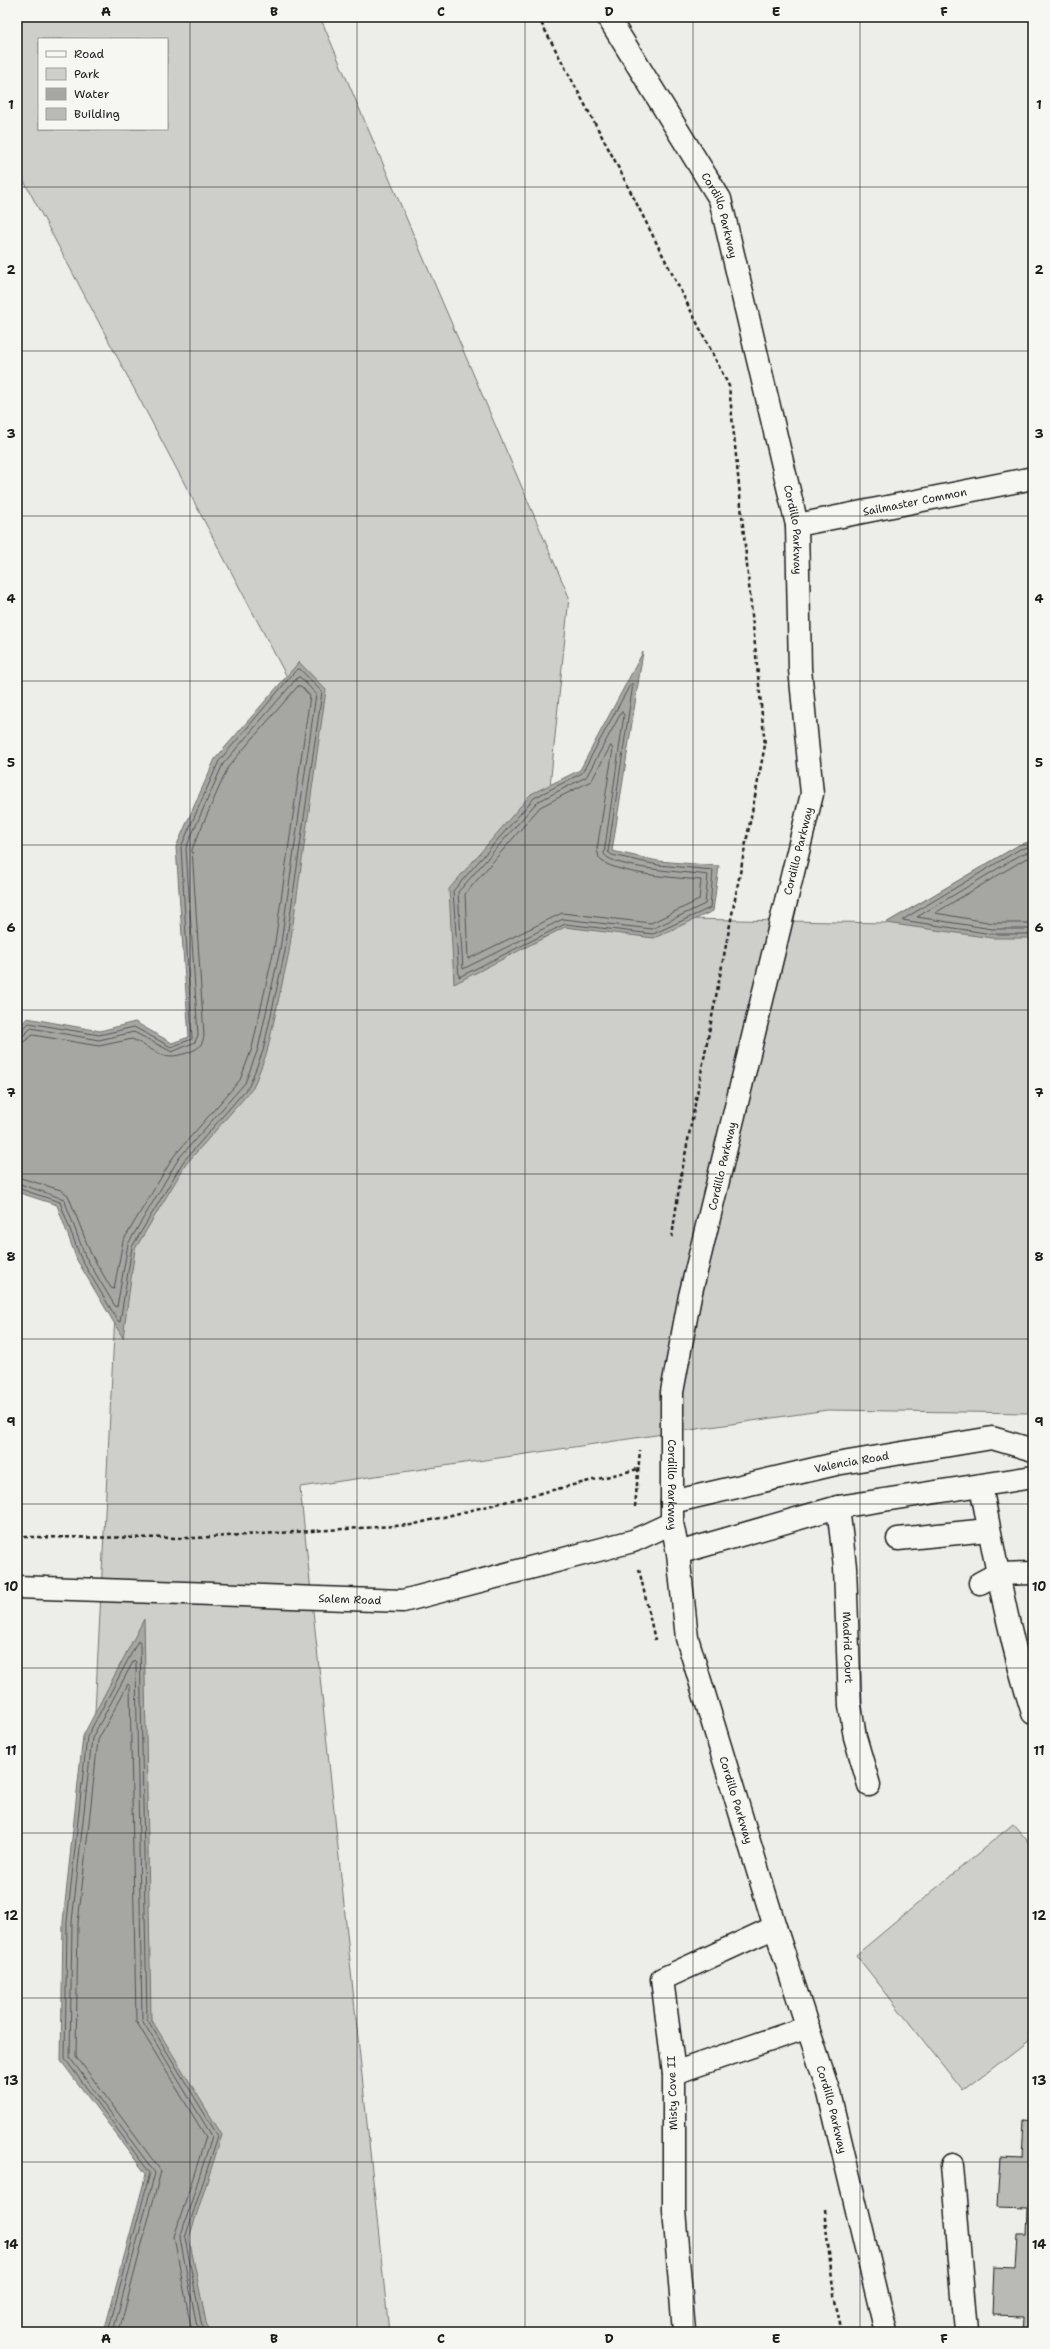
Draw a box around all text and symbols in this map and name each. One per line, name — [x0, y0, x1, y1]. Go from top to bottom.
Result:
text: A — [101, 3, 111, 20]
text: B — [270, 3, 278, 20]
text: C — [437, 3, 445, 20]
text: D — [604, 3, 614, 20]
text: E — [772, 3, 781, 20]
text: F — [940, 3, 948, 20]
legend — [38, 38, 168, 130]
text: Road — [74, 46, 105, 62]
text: Park — [74, 66, 100, 82]
text: Water — [74, 86, 110, 102]
text: 1 — [8, 96, 14, 113]
text: 1 — [1036, 96, 1042, 113]
text: Building — [74, 106, 120, 122]
street label: Cordillo Parkway — [697, 170, 741, 260]
text: 2 — [6, 261, 16, 278]
text: 2 — [1034, 261, 1044, 278]
text: 3 — [6, 425, 16, 442]
text: 3 — [1034, 425, 1044, 442]
street label: Cordillo Parkway — [780, 484, 805, 575]
street label: Sailmaster Common — [862, 484, 968, 520]
text: 4 — [6, 590, 16, 607]
text: 4 — [1034, 590, 1044, 607]
text: 5 — [7, 754, 15, 771]
text: 5 — [1035, 754, 1043, 771]
street label: Cordillo Parkway — [780, 805, 817, 897]
text: 6 — [6, 919, 16, 936]
text: 6 — [1034, 919, 1044, 936]
text: 7 — [6, 1084, 16, 1101]
text: 7 — [1034, 1084, 1044, 1101]
street label: Cordillo Parkway — [705, 1120, 740, 1212]
text: 8 — [6, 1248, 16, 1265]
text: 8 — [1034, 1248, 1044, 1265]
text: 9 — [6, 1413, 16, 1430]
text: 9 — [1034, 1413, 1044, 1430]
street label: Cordillo Parkway — [664, 1439, 680, 1531]
street label: Valencia Road — [813, 1448, 890, 1477]
text: 10 — [4, 1578, 18, 1595]
text: 10 — [1032, 1578, 1046, 1595]
street label: Salem Road — [318, 1591, 382, 1608]
street label: Madrid Court — [839, 1611, 856, 1684]
text: 11 — [5, 1742, 17, 1759]
text: 11 — [1033, 1742, 1045, 1759]
street label: Cordillo Parkway — [715, 1755, 756, 1846]
text: 12 — [4, 1907, 18, 1924]
text: 12 — [1032, 1907, 1046, 1924]
street label: Misty Cove II — [664, 2056, 681, 2130]
street label: Cordillo Parkway — [813, 2064, 850, 2155]
text: 13 — [4, 2072, 18, 2089]
text: 13 — [1032, 2072, 1046, 2089]
text: 14 — [4, 2236, 18, 2253]
text: 14 — [1032, 2236, 1046, 2253]
text: A — [101, 2330, 111, 2347]
text: B — [270, 2330, 278, 2347]
text: C — [437, 2330, 445, 2347]
text: D — [604, 2330, 614, 2347]
text: E — [772, 2330, 781, 2347]
text: F — [940, 2330, 948, 2347]

